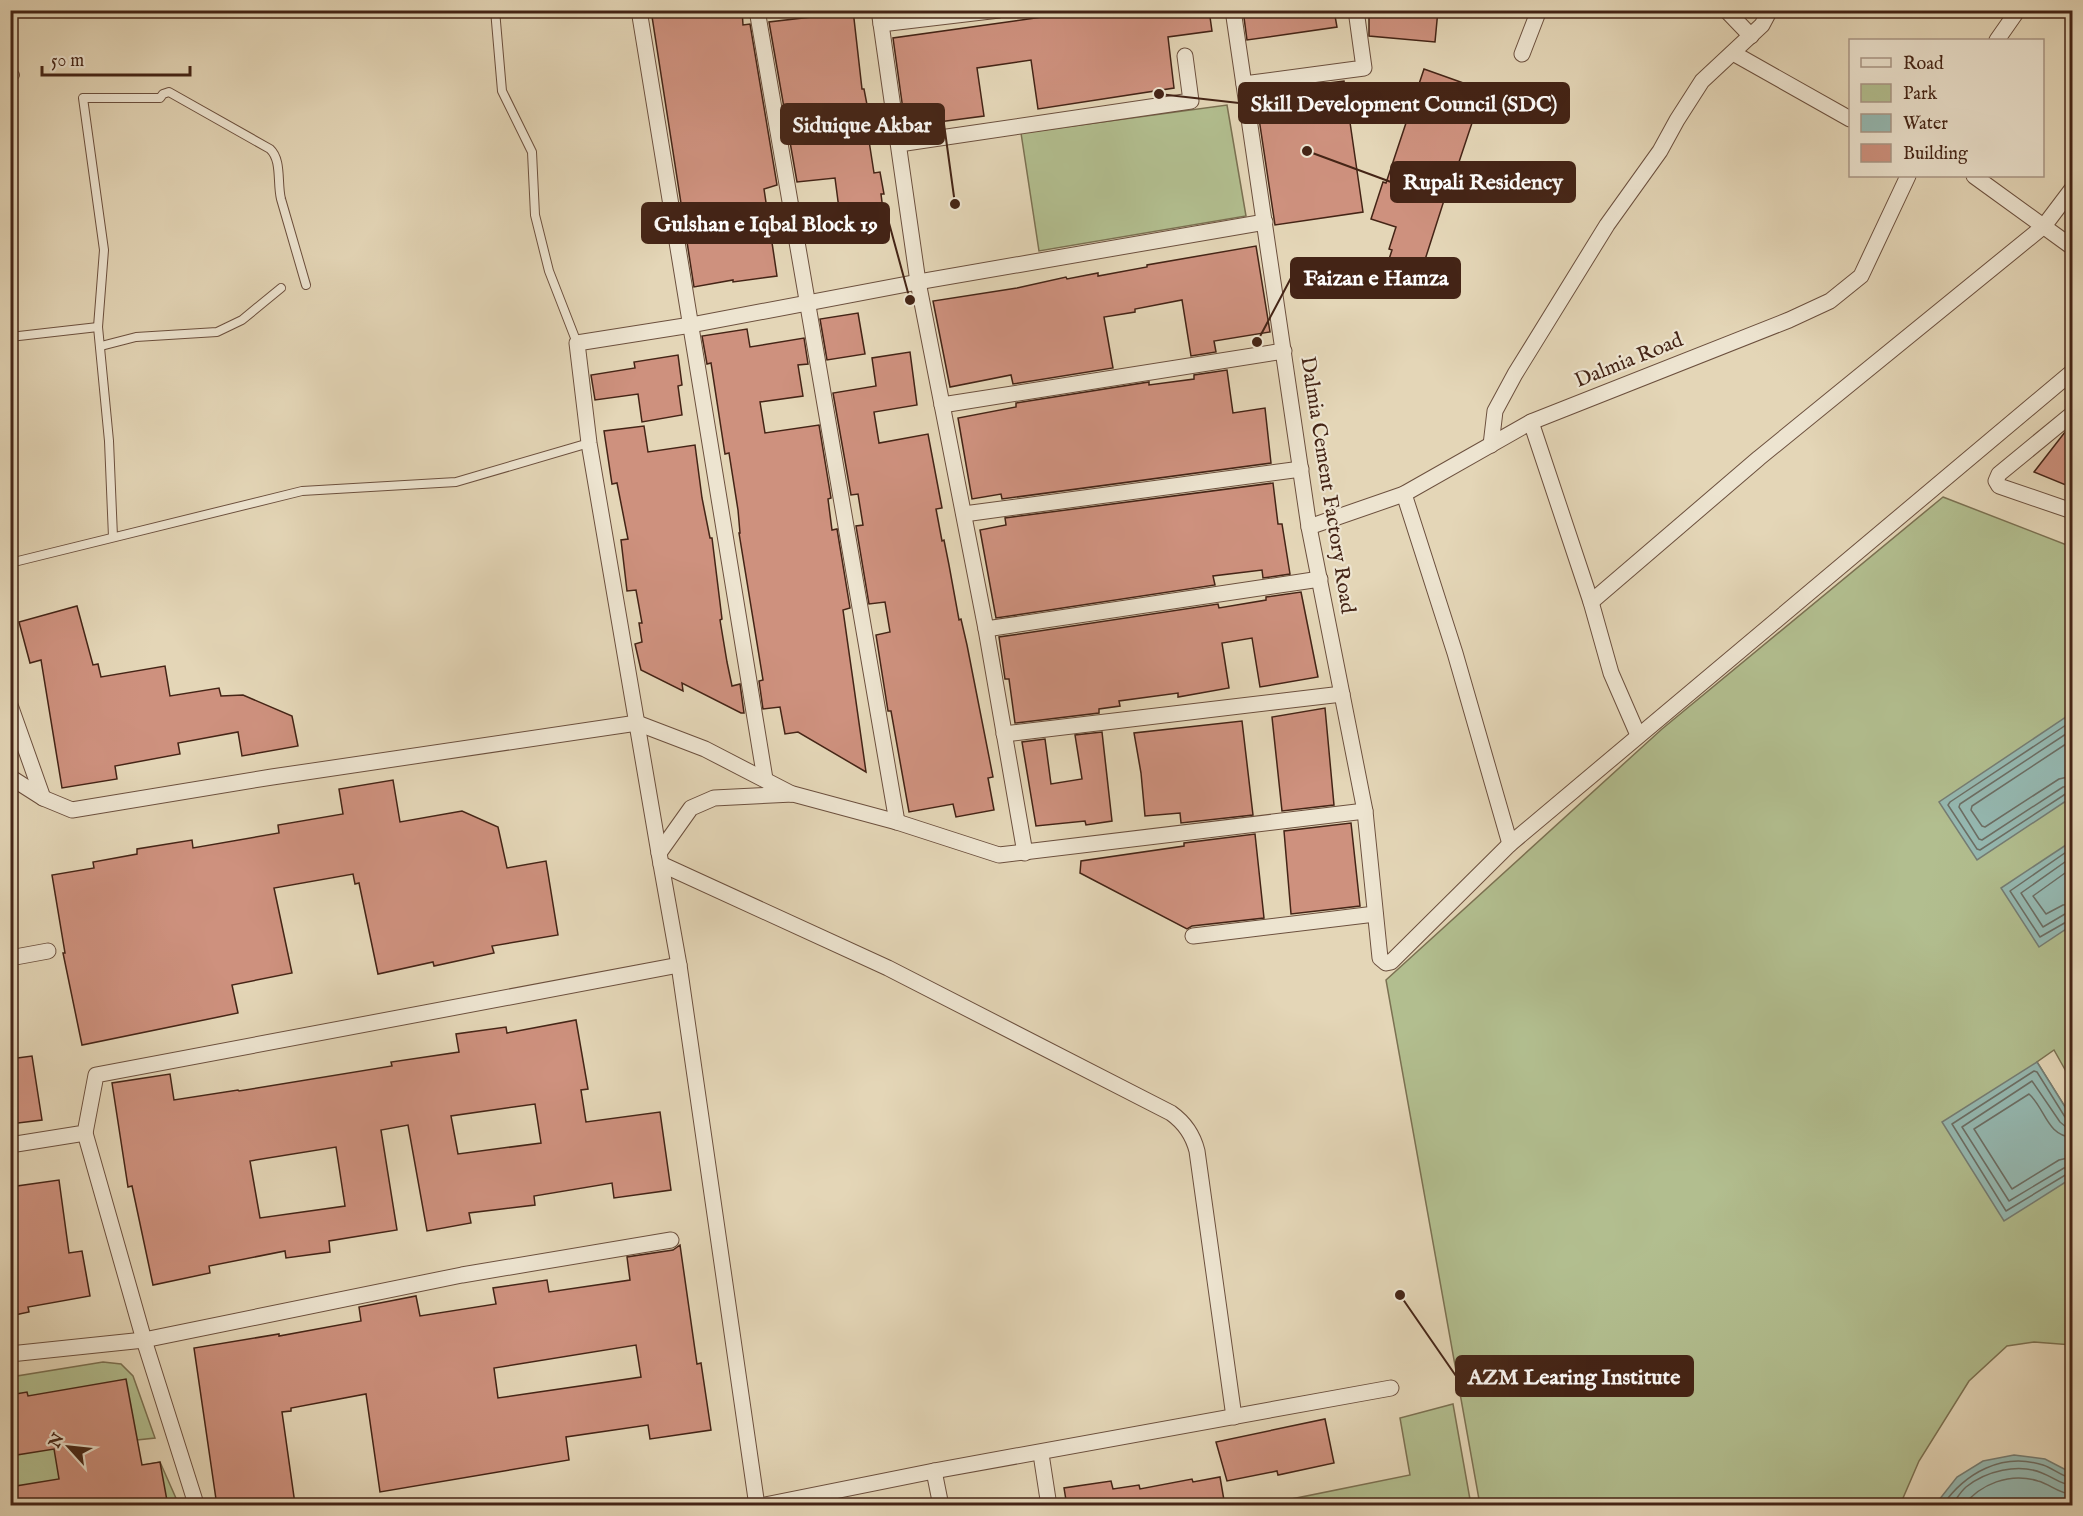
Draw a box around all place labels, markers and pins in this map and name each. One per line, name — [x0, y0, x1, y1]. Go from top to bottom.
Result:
callout: Skill Development Council (SDC) — [1239, 83, 1569, 123]
callout: Siduique Akbar — [781, 104, 944, 144]
callout: Rupali Residency — [1391, 162, 1575, 202]
callout: Gulshan e Iqbal Block 19 — [642, 203, 889, 243]
callout: Faizan e Hamza — [1291, 258, 1460, 298]
callout: AZM Learing Institute — [1456, 1356, 1693, 1396]

